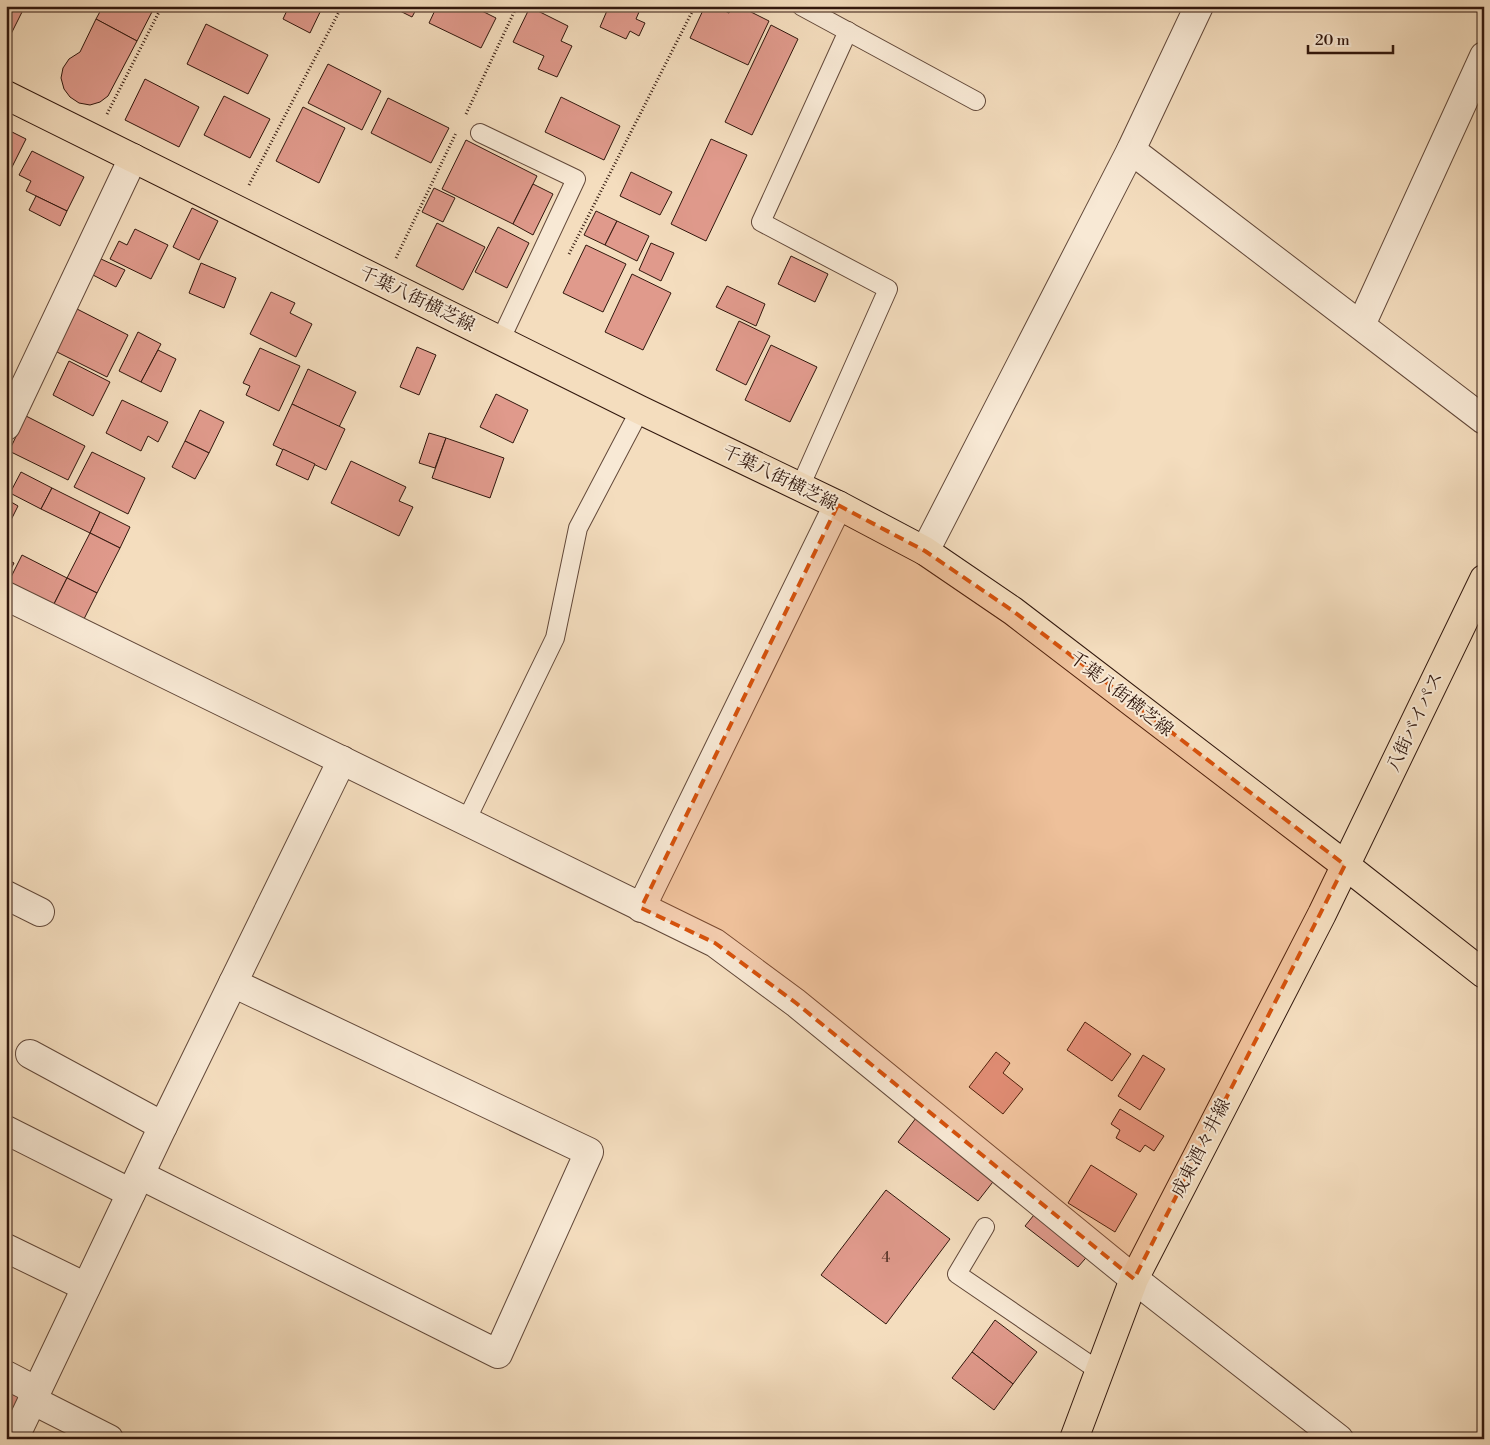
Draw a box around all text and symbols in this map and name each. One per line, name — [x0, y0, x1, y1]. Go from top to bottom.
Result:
scale bar — [1308, 22, 1392, 54]
text: 20 m — [1315, 31, 1350, 50]
street label: 千葉八街横芝線 — [355, 261, 479, 337]
street label: 千葉八街横芝線 — [718, 440, 842, 516]
street label: 千葉八街横芝線 — [1064, 646, 1178, 742]
street label: 八街バイパス — [1382, 668, 1448, 776]
street label: 成東酒々井線 — [1166, 1095, 1236, 1201]
house number: 4 — [882, 1248, 891, 1267]

